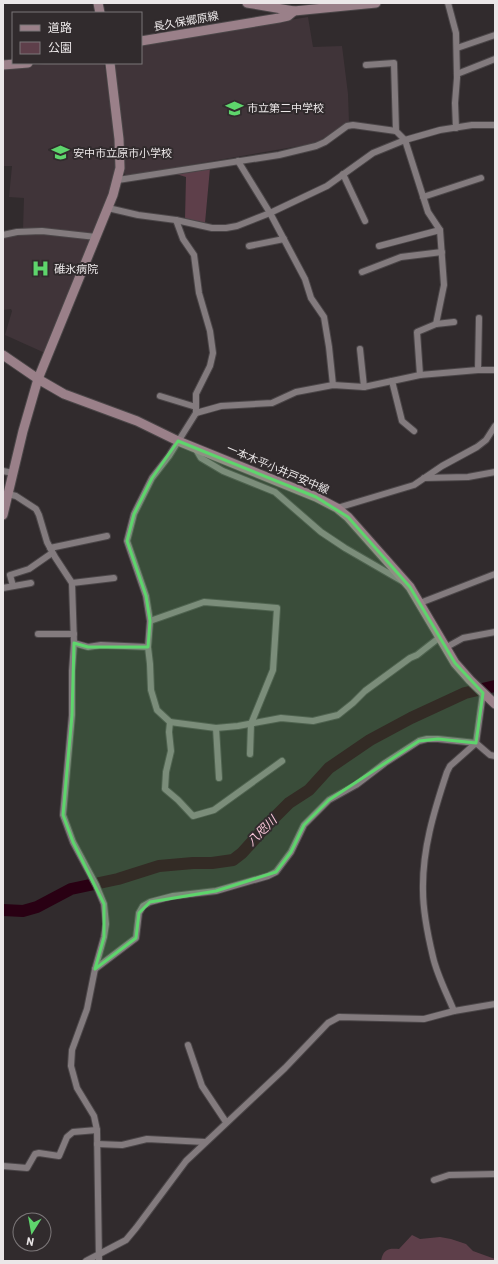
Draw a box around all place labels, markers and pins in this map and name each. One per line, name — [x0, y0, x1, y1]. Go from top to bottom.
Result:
school or university icon: 市立第二中学校 — [224, 98, 244, 118]
place label: 市立第二中学校 — [247, 101, 324, 114]
school or university icon: 安中市立原市小学校 — [50, 143, 70, 163]
place label: 安中市立原市小学校 — [73, 146, 172, 159]
hospital icon: 碓氷病院 — [31, 259, 51, 279]
place label: 碓氷病院 — [54, 262, 98, 275]

